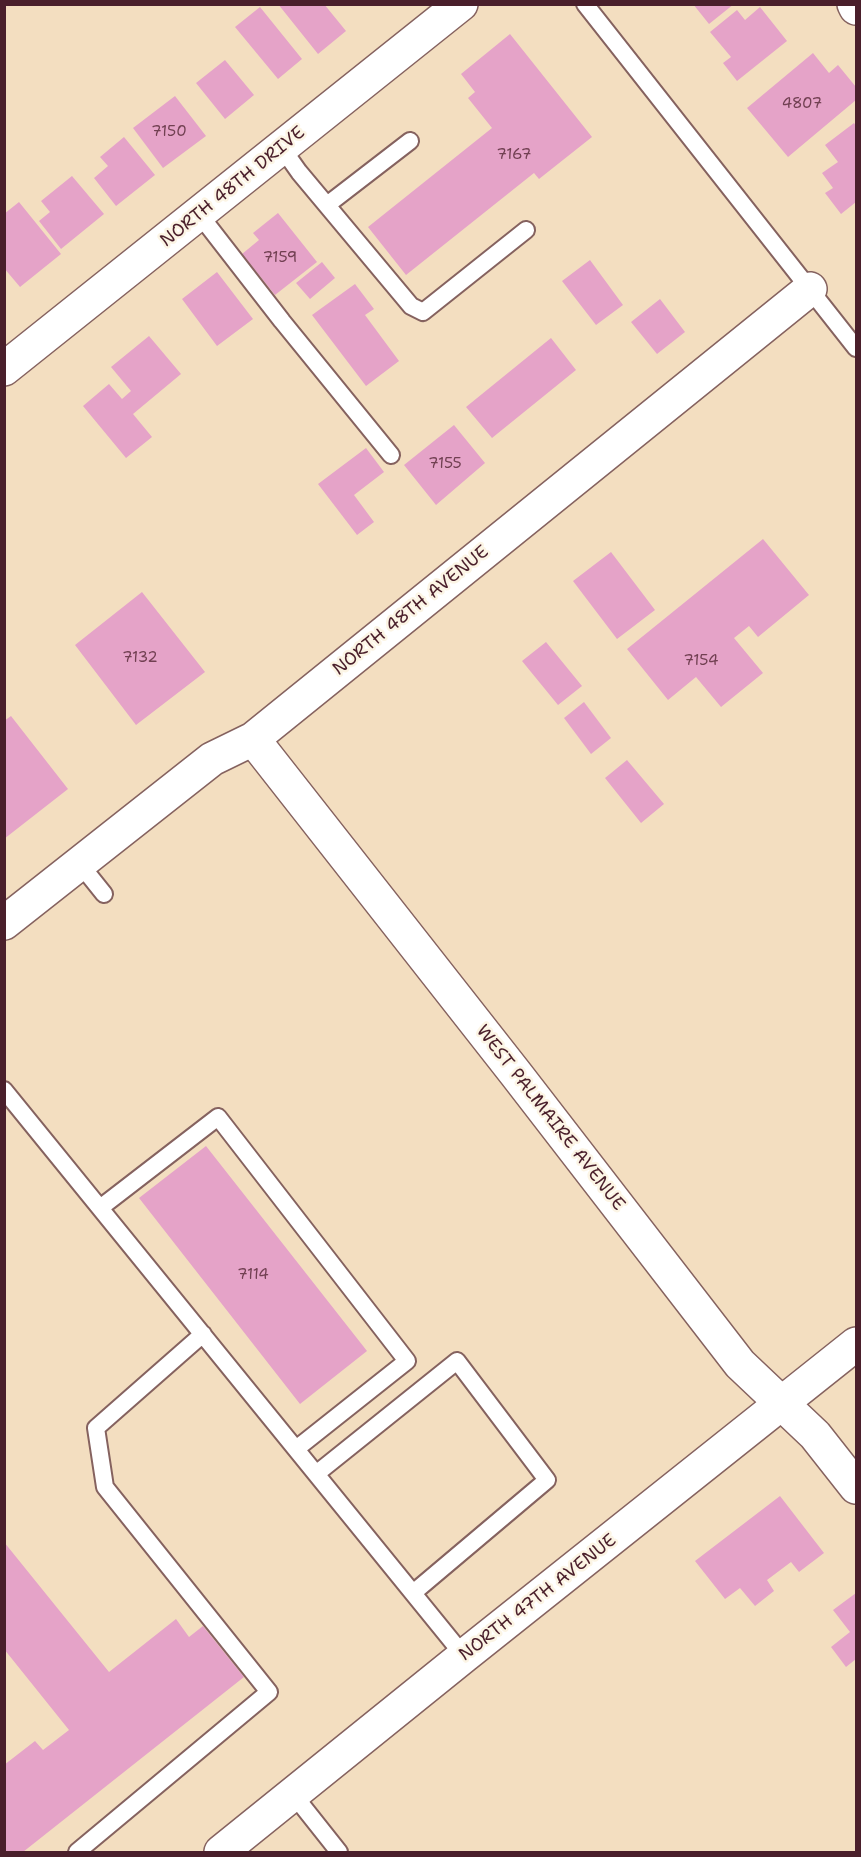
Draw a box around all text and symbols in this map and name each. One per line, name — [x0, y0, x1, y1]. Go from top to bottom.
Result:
house number: 4807 — [782, 95, 822, 113]
street label: NORTH 48TH DRIVE — [156, 122, 310, 252]
house number: 7150 — [151, 123, 187, 141]
house number: 7167 — [497, 146, 531, 164]
house number: 7159 — [263, 249, 297, 267]
house number: 7155 — [428, 455, 462, 473]
street label: NORTH 48TH AVENUE — [329, 541, 493, 681]
house number: 7132 — [122, 649, 158, 667]
house number: 7154 — [683, 652, 719, 670]
street label: WEST PALMAIRE AVENUE — [471, 1021, 629, 1215]
house number: 7114 — [237, 1266, 269, 1284]
street label: NORTH 47TH AVENUE — [455, 1530, 621, 1666]

